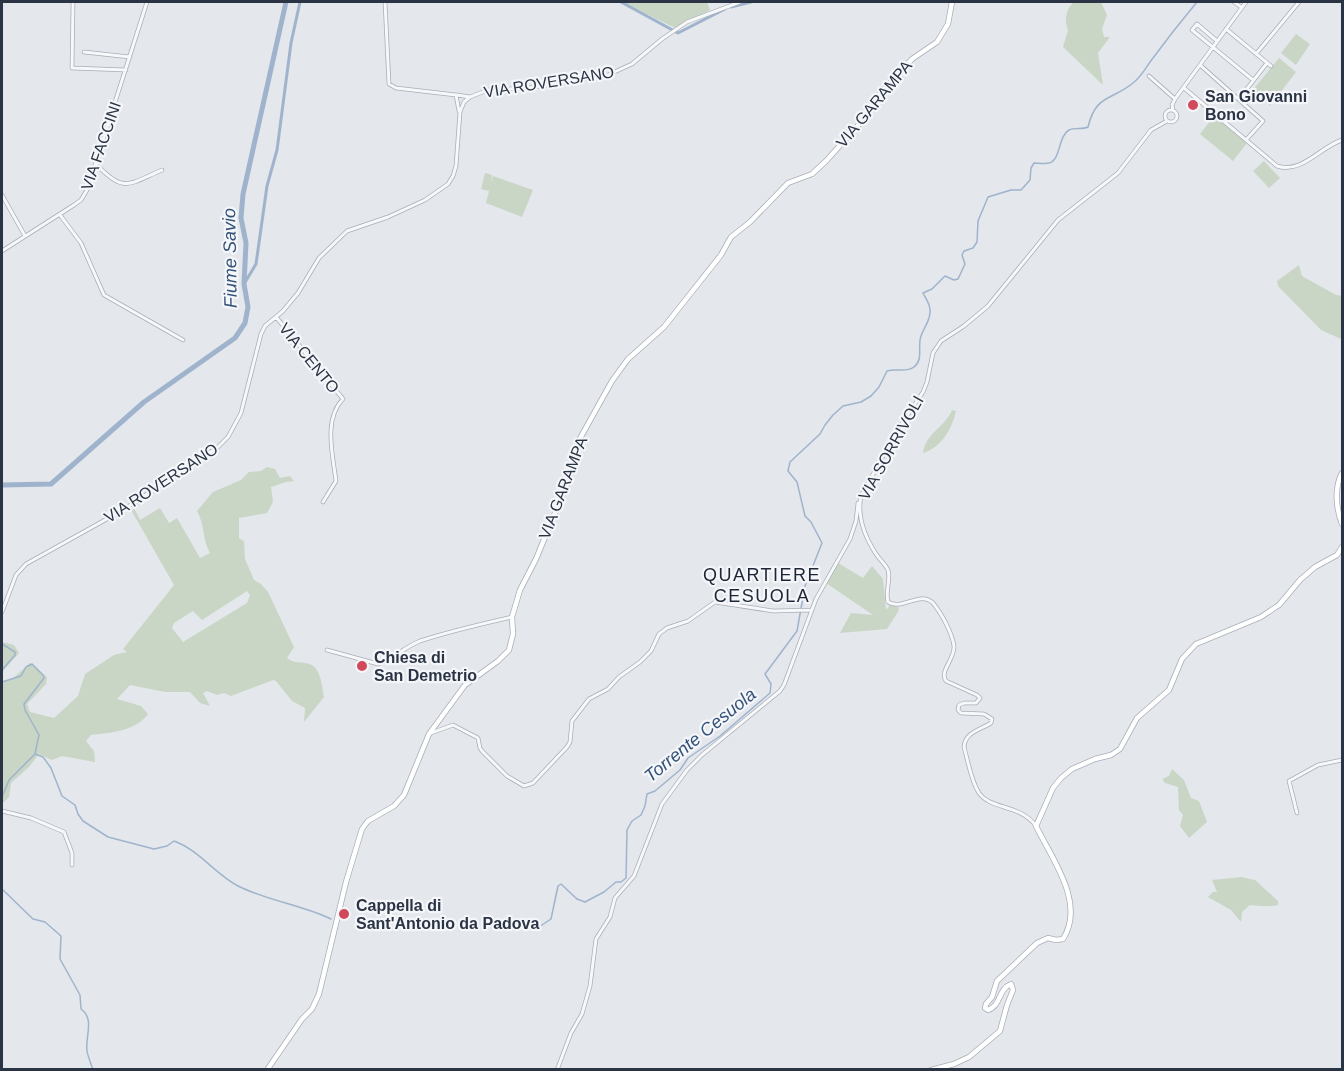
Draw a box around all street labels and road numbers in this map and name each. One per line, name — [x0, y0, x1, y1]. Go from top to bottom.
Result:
street label: VIA GARAMPA — [833, 57, 915, 151]
street label: VIA ROVERSANO — [483, 63, 615, 101]
street label: VIA FACCINI — [78, 100, 124, 192]
street label: VIA CENTO — [276, 320, 342, 396]
street label: VIA SORRIVOLI — [855, 393, 927, 503]
street label: VIA GARAMPA — [536, 434, 590, 542]
street label: VIA ROVERSANO — [101, 440, 221, 526]

